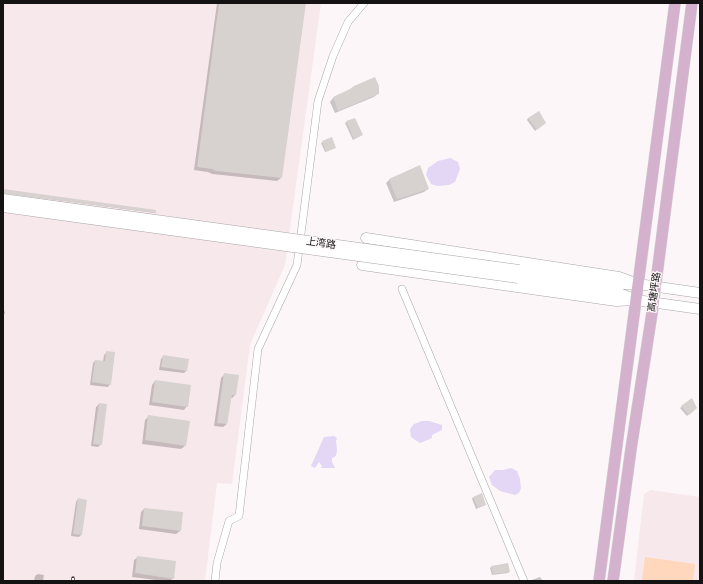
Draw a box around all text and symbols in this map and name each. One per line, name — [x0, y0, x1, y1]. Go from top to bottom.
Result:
street label: 上湾路 — [305, 235, 337, 251]
street label: 高塘坪路 — [645, 271, 663, 313]

